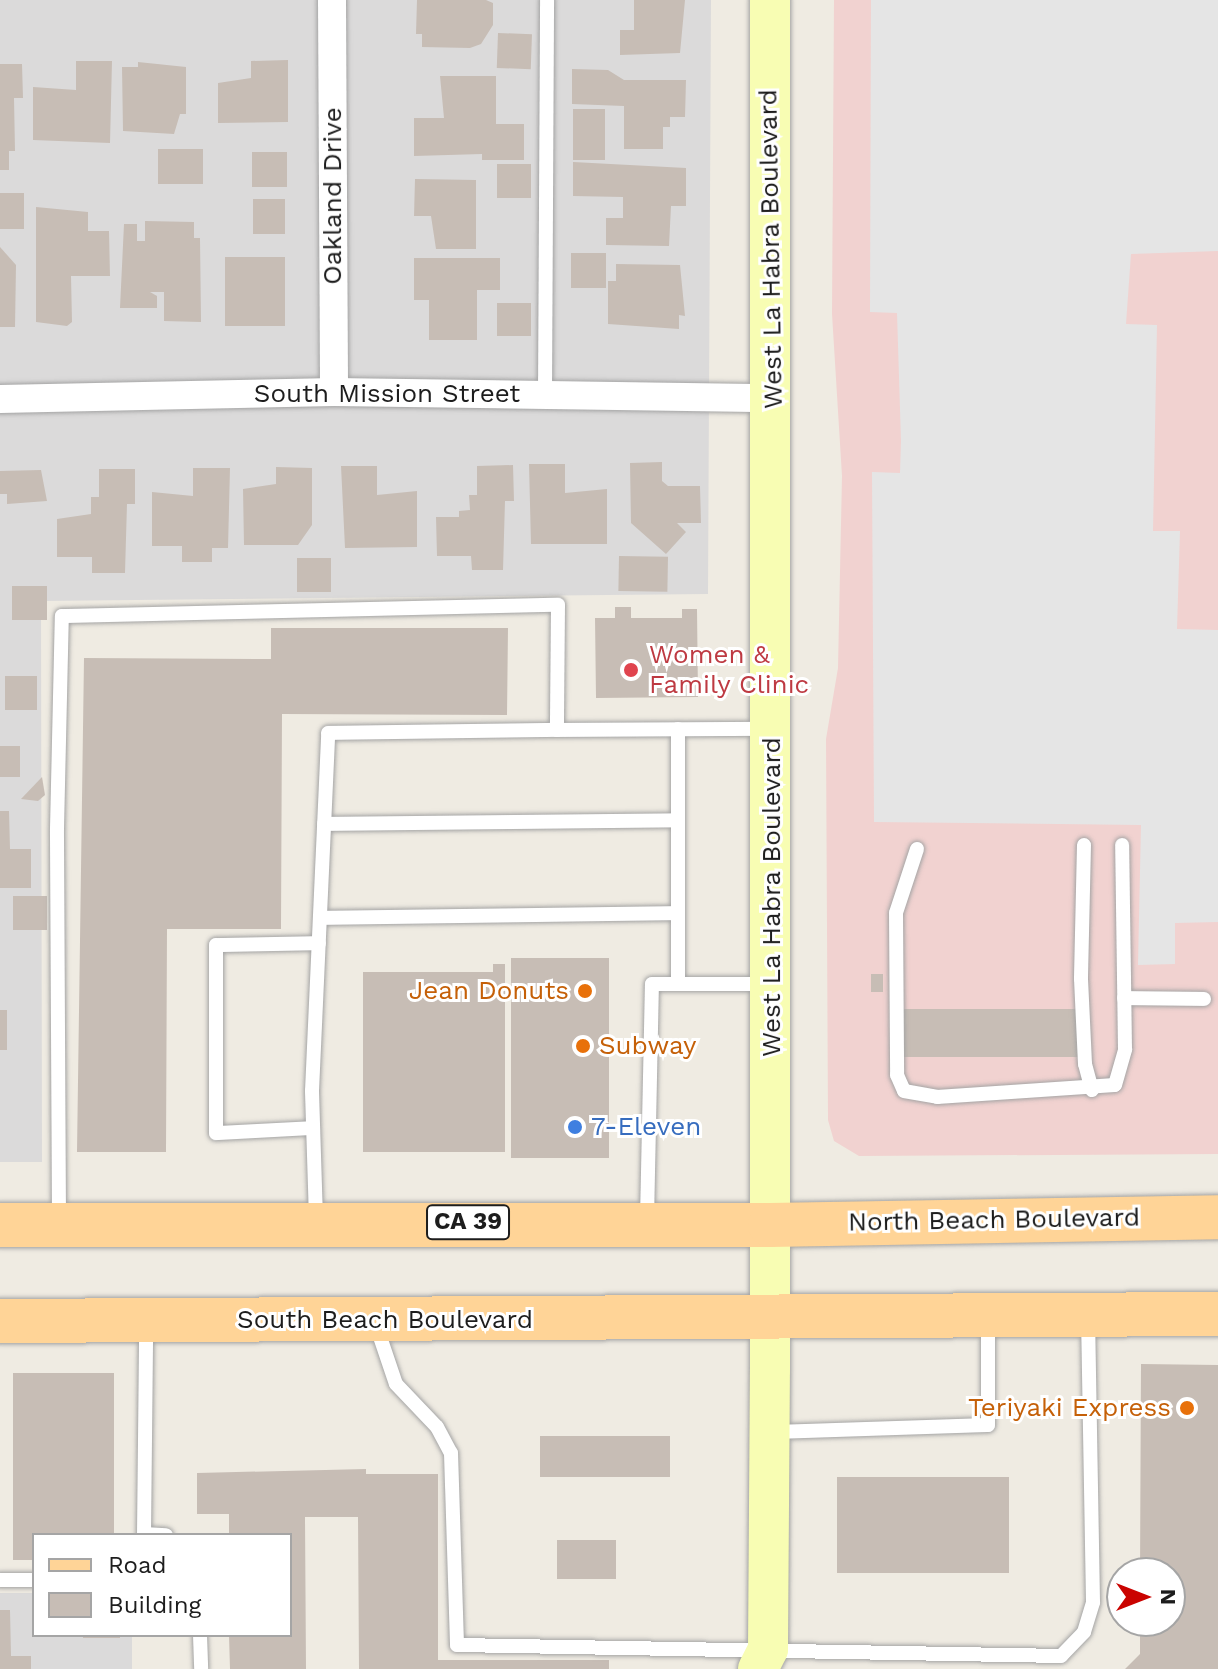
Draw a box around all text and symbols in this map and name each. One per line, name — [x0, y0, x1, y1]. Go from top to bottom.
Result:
street label: West La Habra Boulevard — [753, 88, 789, 410]
street label: Oakland Drive — [317, 107, 349, 285]
street label: South Mission Street — [254, 378, 520, 410]
place label: Women & Family Clinic — [649, 639, 810, 700]
marker: Women & Family Clinic — [620, 659, 642, 681]
street label: West La Habra Boulevard — [756, 736, 788, 1058]
place label: Jean Donuts — [409, 975, 569, 1007]
marker: Jean Donuts — [576, 982, 594, 1000]
place label: Subway — [599, 1030, 696, 1062]
marker: Subway — [574, 1037, 592, 1055]
place label: 7-Eleven — [591, 1111, 701, 1143]
marker: 7-Eleven — [566, 1118, 584, 1136]
road number: CA 39 — [424, 1202, 512, 1242]
street label: North Beach Boulevard — [848, 1202, 1140, 1238]
street label: South Beach Boulevard — [237, 1304, 533, 1336]
place label: Teriyaki Express — [968, 1392, 1171, 1424]
marker: Teriyaki Express — [1178, 1399, 1196, 1417]
legend — [32, 1533, 292, 1637]
text: Road — [108, 1551, 167, 1579]
north arrow — [1106, 1557, 1186, 1637]
text: N — [1156, 1589, 1181, 1605]
text: Building — [108, 1591, 201, 1619]

